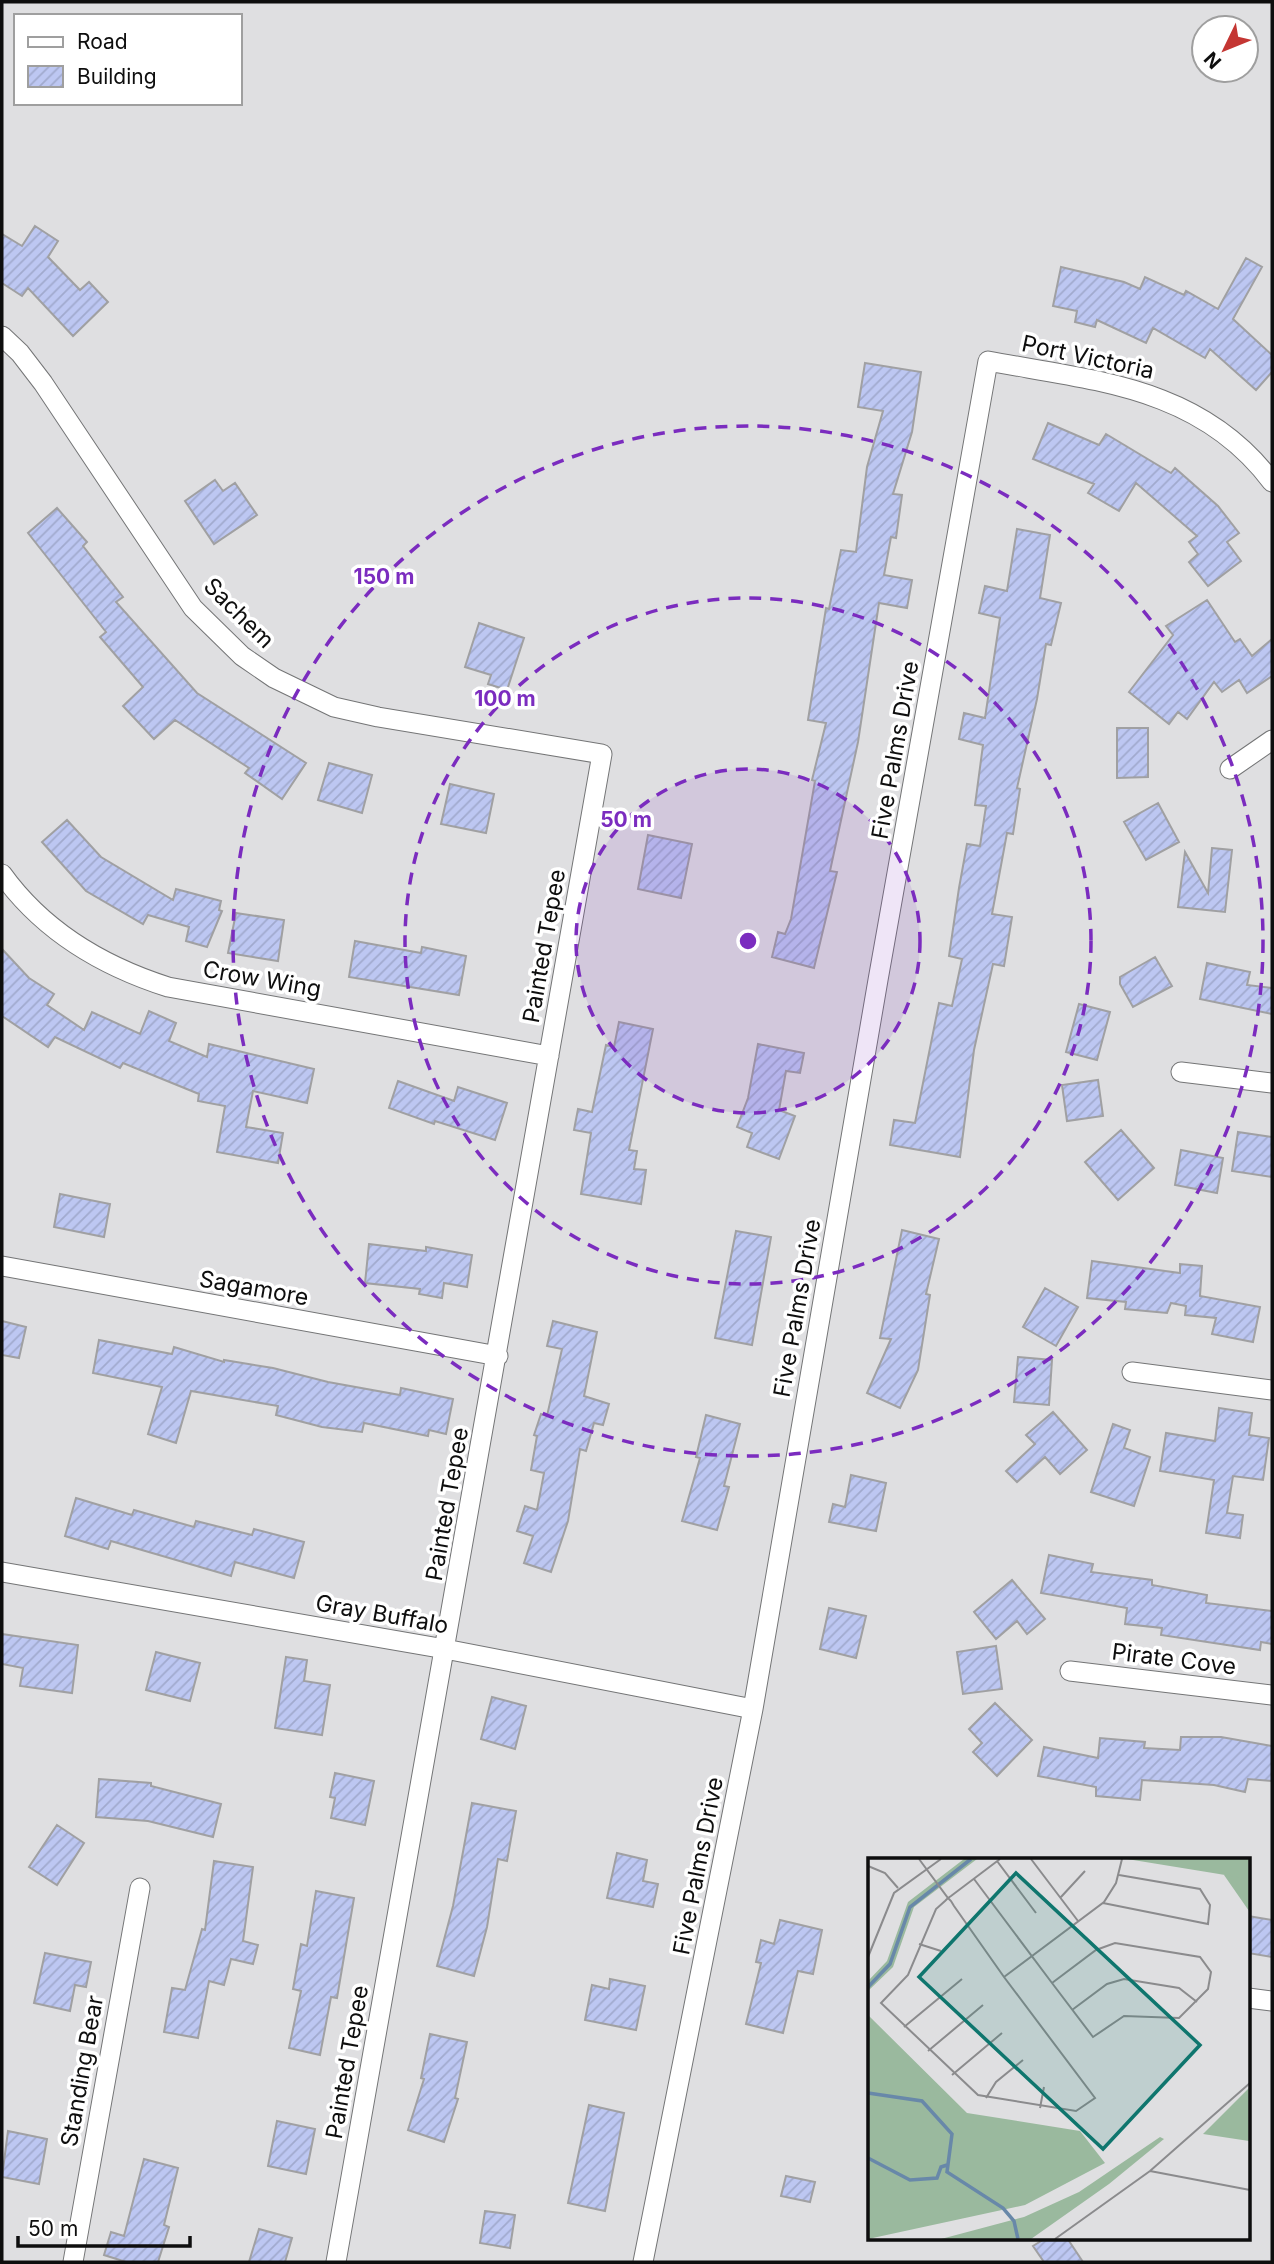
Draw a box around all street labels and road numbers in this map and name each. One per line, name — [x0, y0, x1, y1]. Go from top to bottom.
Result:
street label: Port Victoria — [1019, 329, 1157, 385]
street label: Sachem — [198, 572, 280, 654]
street label: Five Palms Drive — [866, 659, 924, 841]
street label: Painted Tepee — [517, 867, 571, 1025]
street label: Crow Wing — [201, 955, 323, 1003]
street label: Five Palms Drive — [768, 1217, 826, 1399]
street label: Sagamore — [197, 1265, 311, 1311]
street label: Painted Tepee — [420, 1425, 474, 1583]
street label: Gray Buffalo — [313, 1589, 451, 1639]
street label: Pirate Cove — [1110, 1637, 1238, 1681]
street label: Five Palms Drive — [667, 1775, 729, 1957]
street label: Painted Tepee — [320, 1983, 374, 2141]
street label: Standing Bear — [55, 1993, 109, 2149]

